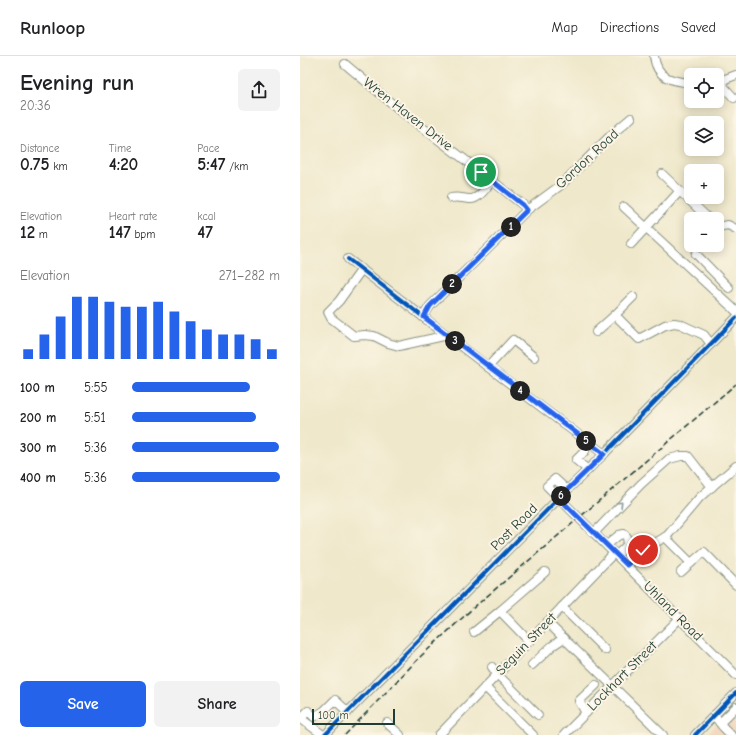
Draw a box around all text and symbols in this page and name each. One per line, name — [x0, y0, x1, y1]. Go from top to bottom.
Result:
text: Runloop — [20, 17, 85, 39]
text: Map — [551, 19, 578, 36]
text: Directions — [600, 19, 659, 36]
text: Saved — [681, 19, 716, 36]
map controls — [684, 68, 724, 252]
button: locate — [684, 68, 724, 108]
button: share — [238, 69, 280, 111]
text: Evening run — [20, 70, 134, 96]
street label: Wren Haven Drive — [360, 74, 456, 154]
text: 20:36 — [20, 98, 51, 113]
button: layers — [684, 116, 724, 156]
street label: Gordon Road — [552, 125, 622, 193]
text: Distance — [20, 142, 59, 155]
text: Time — [109, 142, 132, 155]
text: Pace — [197, 142, 220, 155]
text: 0.75 — [20, 155, 49, 174]
text: 4:20 — [109, 155, 138, 174]
text: 5:47 — [197, 155, 226, 174]
pin — [464, 155, 498, 189]
text: km — [49, 160, 68, 173]
text: /km — [226, 160, 248, 173]
icon: arrive — [470, 161, 492, 183]
button: + — [684, 164, 724, 204]
text: Elevation — [20, 210, 62, 223]
text: Heart rate — [109, 210, 157, 223]
text: kcal — [197, 210, 216, 223]
button: − — [684, 212, 724, 252]
pin: 1 — [501, 217, 521, 237]
text: 1 — [509, 220, 513, 233]
text: 12 — [20, 223, 35, 242]
text: 147 — [109, 223, 131, 242]
text: 47 — [197, 223, 213, 242]
text: m — [35, 228, 48, 241]
text: bpm — [131, 228, 155, 241]
text: Elevation — [20, 268, 70, 283]
text: 271–282 m — [219, 268, 280, 283]
pin: 2 — [442, 274, 462, 294]
text: 2 — [449, 277, 455, 290]
pin: 3 — [445, 331, 465, 351]
text: 3 — [452, 334, 458, 347]
text: 100 m — [20, 380, 55, 395]
text: 5:55 — [84, 380, 108, 395]
pin: 4 — [510, 381, 530, 401]
text: 4 — [517, 384, 523, 397]
text: 200 m — [20, 410, 56, 425]
text: 5:51 — [84, 410, 106, 425]
pin: 5 — [576, 431, 596, 451]
text: 5 — [583, 434, 589, 447]
text: 300 m — [20, 440, 56, 455]
text: 5:36 — [84, 440, 107, 455]
text: 400 m — [20, 470, 56, 485]
text: 5:36 — [84, 470, 107, 485]
pin: 6 — [551, 486, 571, 506]
text: 6 — [558, 489, 564, 502]
street label: Post Road — [487, 500, 541, 554]
one-way arrow — [615, 501, 623, 509]
pin — [626, 533, 660, 567]
icon: check — [632, 539, 654, 561]
street label: Uhland Road — [640, 578, 706, 644]
street label: Seguin Street — [492, 609, 561, 679]
street label: Lockhart Street — [584, 637, 661, 714]
button: Save — [20, 681, 146, 727]
button: Share — [154, 681, 280, 727]
scale bar — [312, 707, 395, 726]
text: 100 m — [318, 709, 349, 722]

